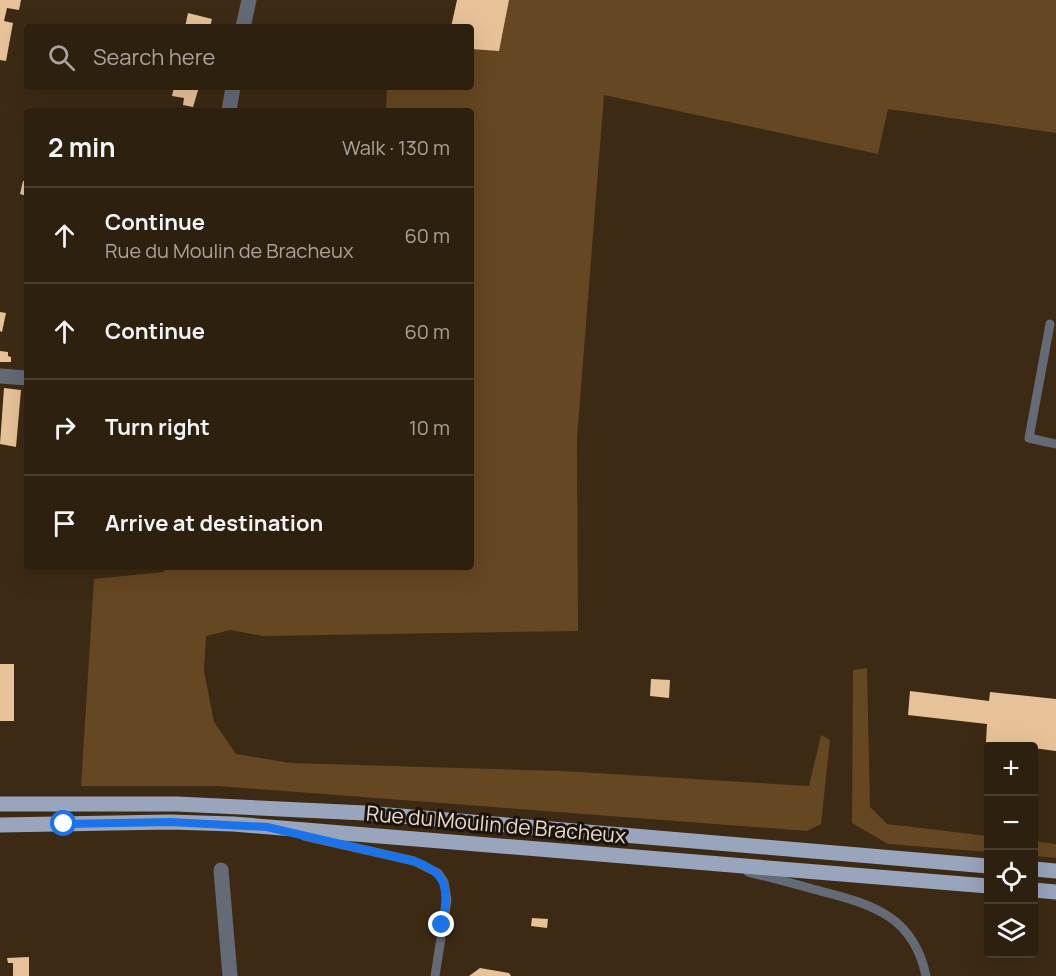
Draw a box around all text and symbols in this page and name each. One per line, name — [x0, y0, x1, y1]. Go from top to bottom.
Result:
search box — [24, 24, 474, 90]
icon: search — [45, 41, 78, 74]
text: Search here — [93, 42, 215, 72]
text: 2 min — [48, 129, 116, 165]
text: Walk · 130 m — [342, 134, 450, 161]
text: Continue — [105, 207, 205, 237]
icon: ahead — [48, 219, 81, 252]
text: 60 m — [404, 222, 450, 249]
text: Rue du Moulin de Bracheux — [105, 237, 353, 264]
icon: ahead — [48, 315, 81, 348]
text: Continue — [105, 316, 205, 346]
text: 60 m — [404, 318, 450, 345]
icon: right — [48, 411, 81, 444]
text: Turn right — [105, 412, 210, 442]
text: 10 m — [409, 414, 450, 441]
icon: arrive — [48, 507, 81, 540]
text: Arrive at destination — [105, 508, 323, 538]
map controls — [984, 742, 1038, 958]
button: + — [984, 742, 1038, 796]
button: − — [984, 796, 1038, 850]
street label: Rue du Moulin de Bracheux — [365, 799, 627, 849]
route start — [50, 810, 76, 836]
button: locate — [984, 850, 1038, 904]
button: layers — [984, 904, 1038, 958]
route end — [428, 911, 454, 937]

